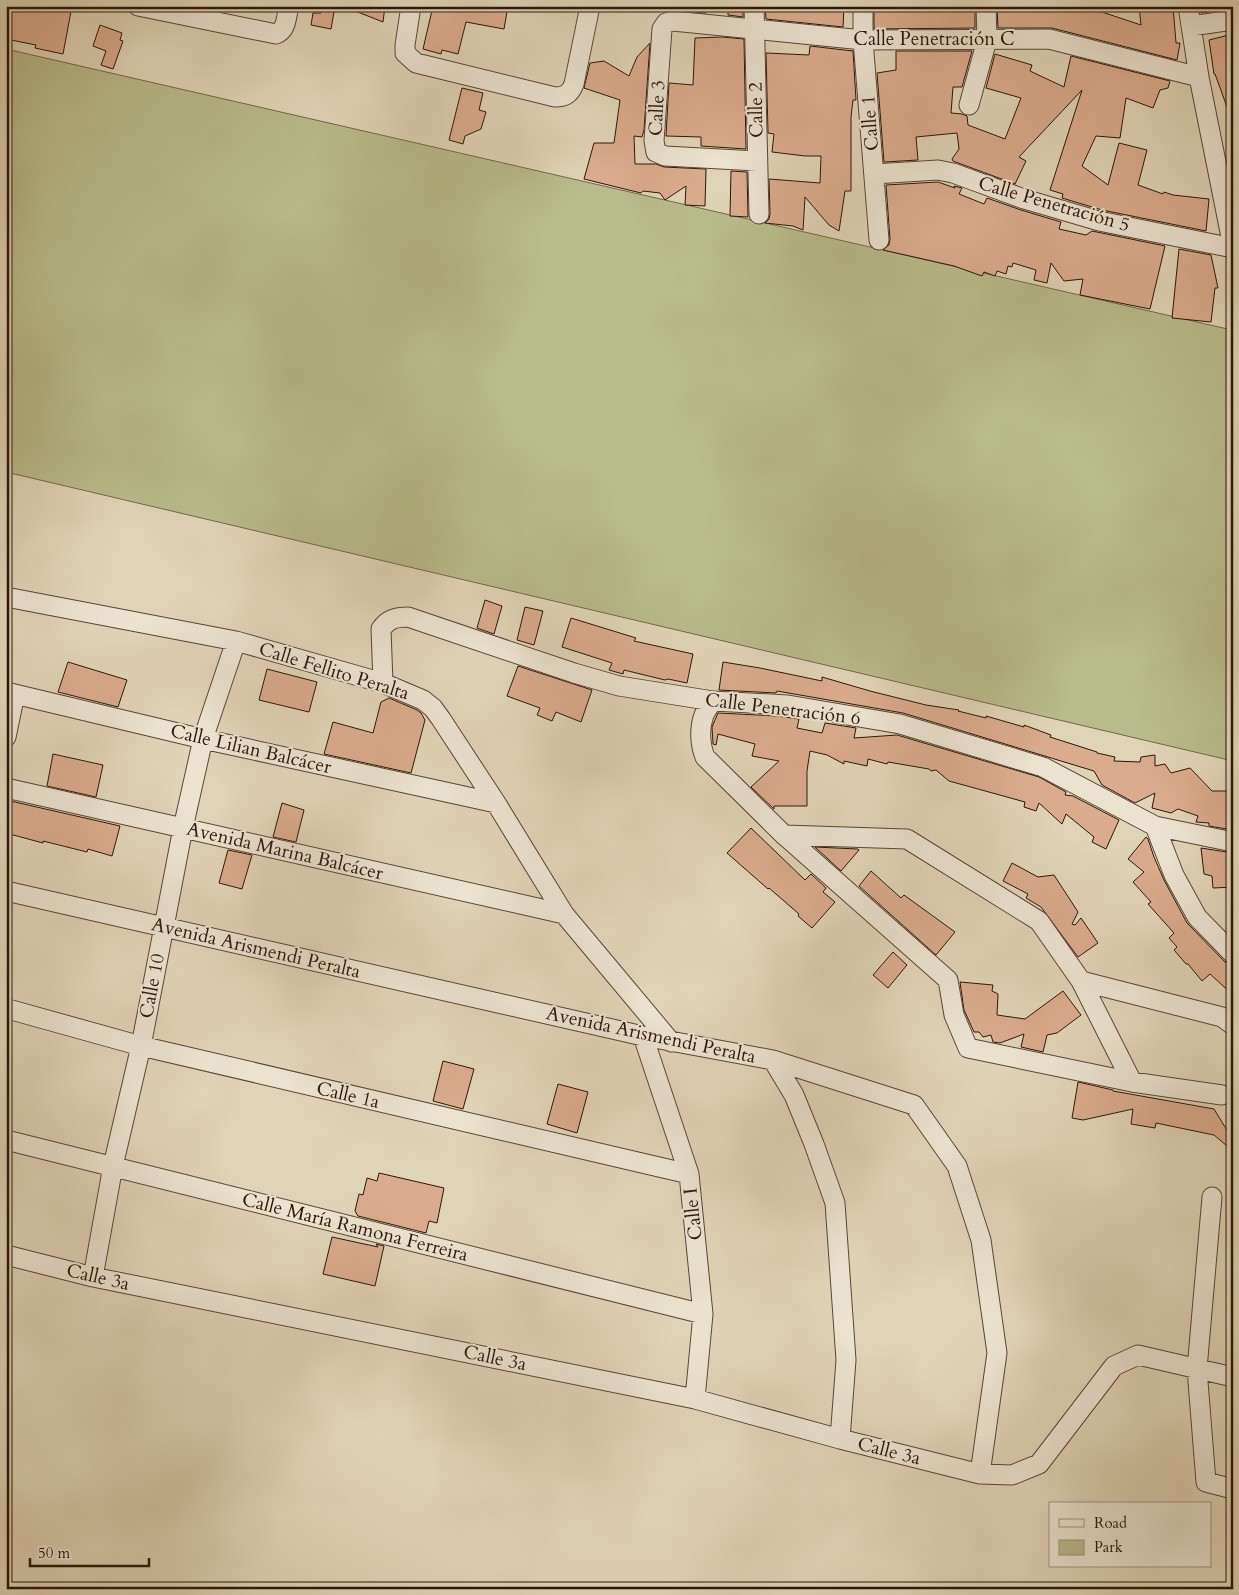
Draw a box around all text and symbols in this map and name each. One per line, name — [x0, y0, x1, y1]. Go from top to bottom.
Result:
street label: Calle Penetración C — [853, 26, 1015, 52]
street label: Calle 3 — [643, 79, 671, 137]
street label: Calle 2 — [743, 82, 769, 138]
street label: Calle 1 — [855, 94, 885, 152]
street label: Calle Penetración 5 — [975, 170, 1133, 238]
street label: Calle Fellito Peralta — [256, 636, 412, 706]
street label: Calle Penetración 6 — [704, 687, 862, 731]
street label: Calle Lilian Balcácer — [168, 718, 334, 780]
street label: Avenida Marina Balcácer — [184, 816, 386, 886]
street label: Avenida Arismendi Peralta — [149, 911, 363, 985]
street label: Calle 10 — [133, 951, 171, 1021]
street label: Avenida Arismendi Peralta — [544, 1000, 758, 1070]
street label: Calle 1a — [314, 1075, 382, 1115]
street label: Calle María Ramona Ferreira — [239, 1186, 471, 1268]
street label: Calle I — [677, 1186, 709, 1242]
street label: Calle 3a — [64, 1257, 132, 1297]
street label: Calle 3a — [461, 1339, 529, 1377]
street label: Calle 3a — [855, 1431, 923, 1471]
legend — [1049, 1502, 1212, 1568]
text: Road — [1094, 1513, 1127, 1533]
scale bar — [30, 1535, 149, 1567]
text: Park — [1094, 1537, 1123, 1557]
text: 50 m — [38, 1543, 70, 1563]

